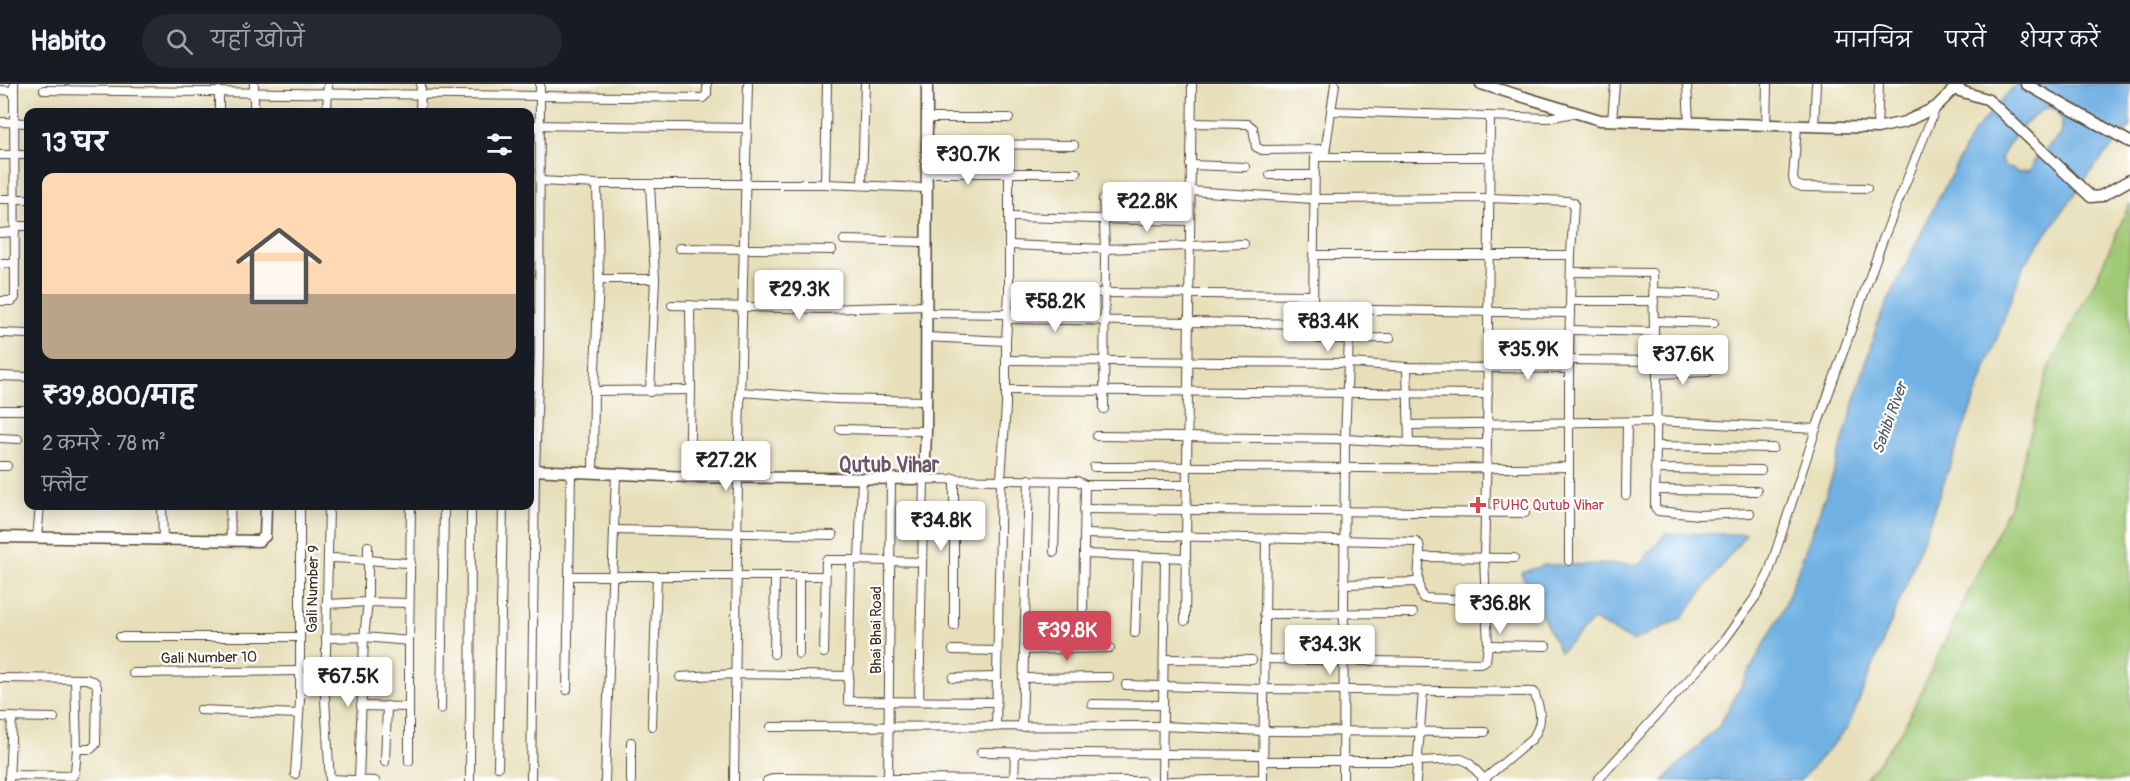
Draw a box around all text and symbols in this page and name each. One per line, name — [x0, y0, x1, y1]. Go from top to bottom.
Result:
search box — [142, 14, 562, 68]
text: Habito — [30, 24, 106, 59]
icon: search — [163, 25, 196, 58]
text: यहाँ खोजें — [211, 26, 305, 54]
text: मानचित्र — [1835, 27, 1912, 54]
text: परतें — [1945, 27, 1986, 54]
text: शेयर करें — [2019, 27, 2100, 54]
text: 13 घर — [42, 127, 107, 159]
icon: filters — [483, 128, 516, 161]
pin: ₹30.7K — [919, 135, 1017, 186]
text: ₹30.7K — [936, 142, 1000, 167]
pin: ₹22.8K — [1098, 182, 1196, 233]
text: ₹22.8K — [1117, 189, 1177, 214]
icon: home — [225, 212, 333, 320]
pin: ₹29.3K — [750, 270, 848, 321]
text: ₹29.3K — [768, 277, 830, 302]
pin: ₹58.2K — [1006, 282, 1104, 333]
text: ₹58.2K — [1025, 289, 1085, 314]
pin: ₹83.4K — [1279, 302, 1377, 353]
text: ₹83.4K — [1297, 309, 1359, 334]
pin: ₹35.9K — [1479, 330, 1577, 381]
pin: ₹37.6K — [1634, 335, 1732, 386]
text: ₹35.9K — [1498, 337, 1558, 362]
text: ₹37.6K — [1652, 342, 1714, 367]
water label: Sahibi River — [1868, 377, 1913, 457]
text: ₹39,800/माह — [42, 380, 196, 412]
text: 2 कमरे · 78 m² — [42, 431, 166, 456]
pin: ₹27.2K — [677, 441, 775, 492]
text: ₹27.2K — [695, 448, 757, 473]
district label: Qutub Vihar — [839, 452, 940, 479]
text: फ़्लैट — [42, 472, 88, 497]
marker: PUHC Qutub Vihar — [1469, 496, 1487, 514]
place label: PUHC Qutub Vihar — [1492, 496, 1605, 515]
pin: ₹34.8K — [892, 501, 990, 552]
text: ₹34.8K — [910, 508, 972, 533]
street label: Gali Number 9 — [303, 545, 323, 633]
pin: ₹36.8K — [1451, 584, 1549, 635]
street label: Bhai Bhai Road — [867, 586, 886, 674]
text: ₹36.8K — [1469, 591, 1531, 616]
pin: ₹39.8K — [1018, 611, 1116, 662]
text: ₹39.8K — [1037, 618, 1097, 643]
pin: ₹34.3K — [1281, 625, 1379, 676]
text: ₹34.3K — [1299, 632, 1361, 657]
street label: Gali Number 10 — [161, 648, 257, 668]
pin: ₹67.5K — [299, 657, 397, 708]
text: ₹67.5K — [317, 664, 379, 689]

